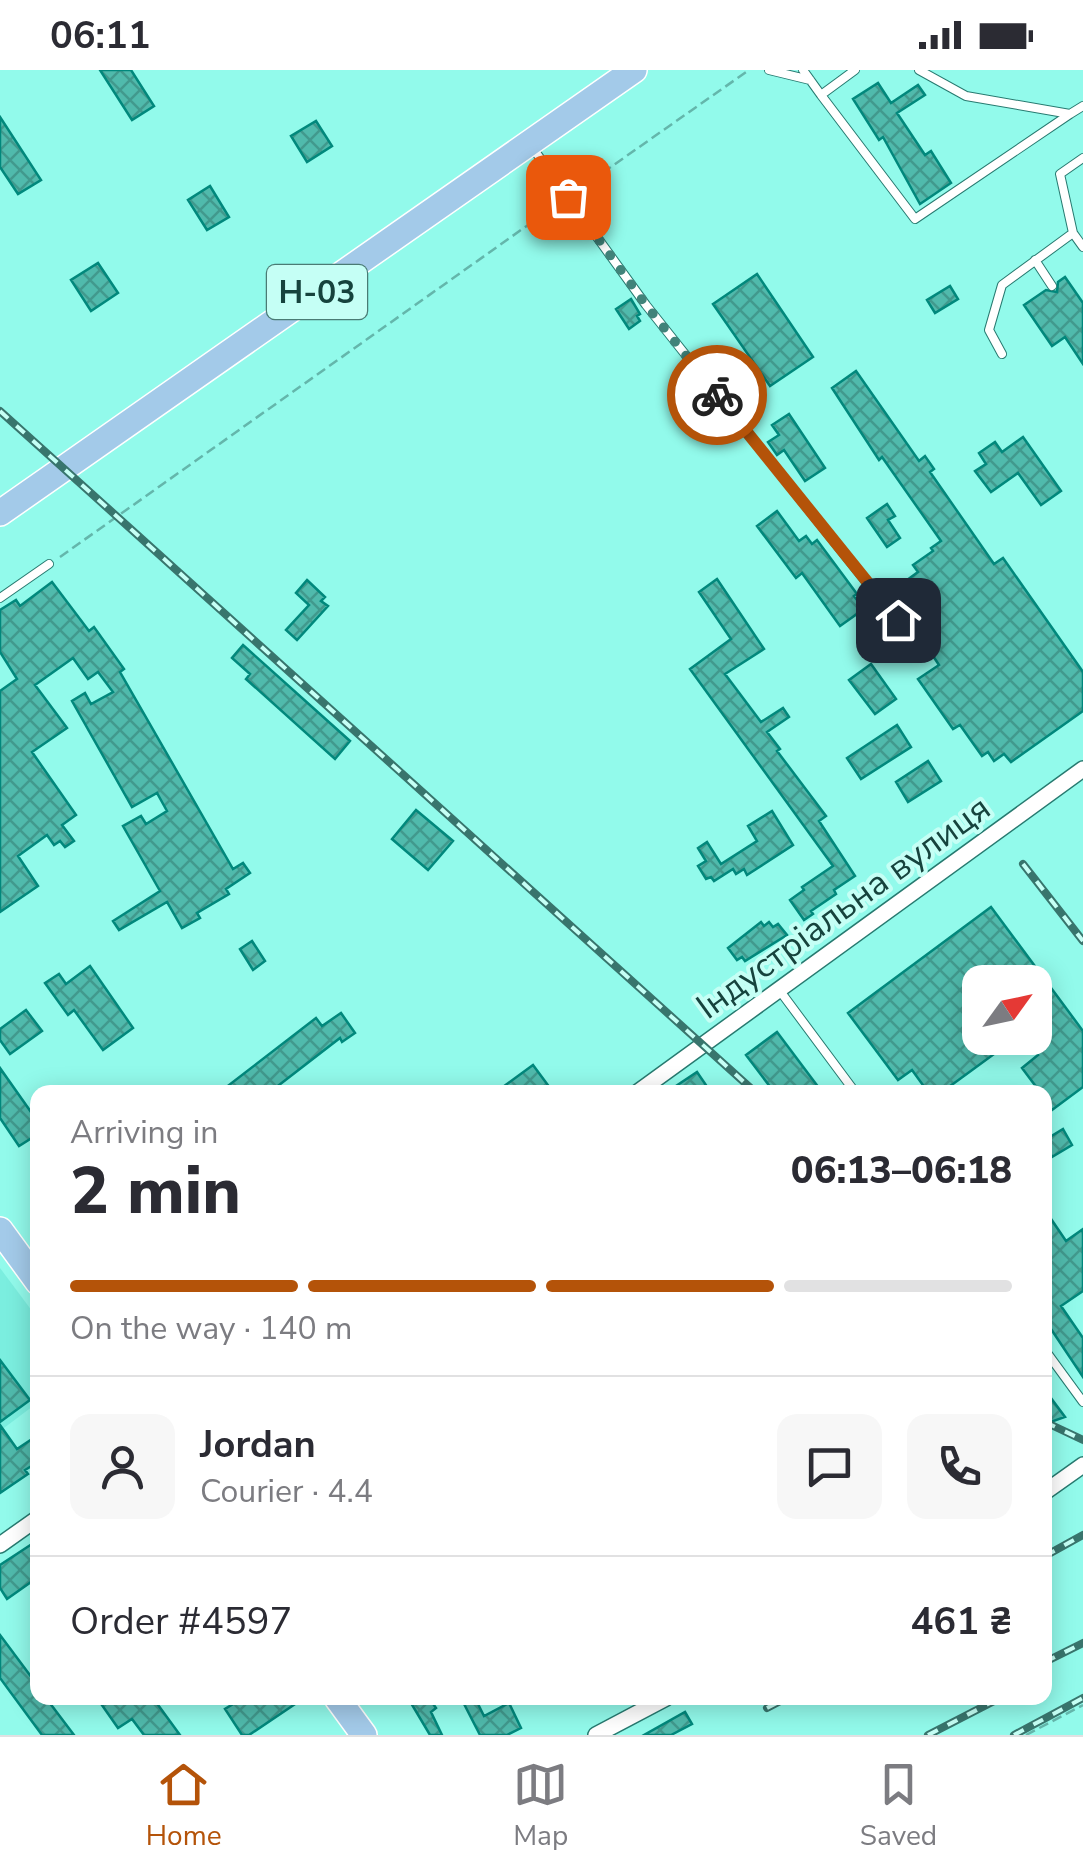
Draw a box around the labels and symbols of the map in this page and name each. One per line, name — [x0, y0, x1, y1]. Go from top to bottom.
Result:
pin — [526, 155, 611, 240]
road number: Н-03 — [267, 265, 367, 319]
courier — [667, 345, 767, 445]
pin — [856, 578, 941, 663]
street label: Індустріальна вулиця — [687, 785, 1000, 1030]
north arrow — [962, 965, 1052, 1055]

